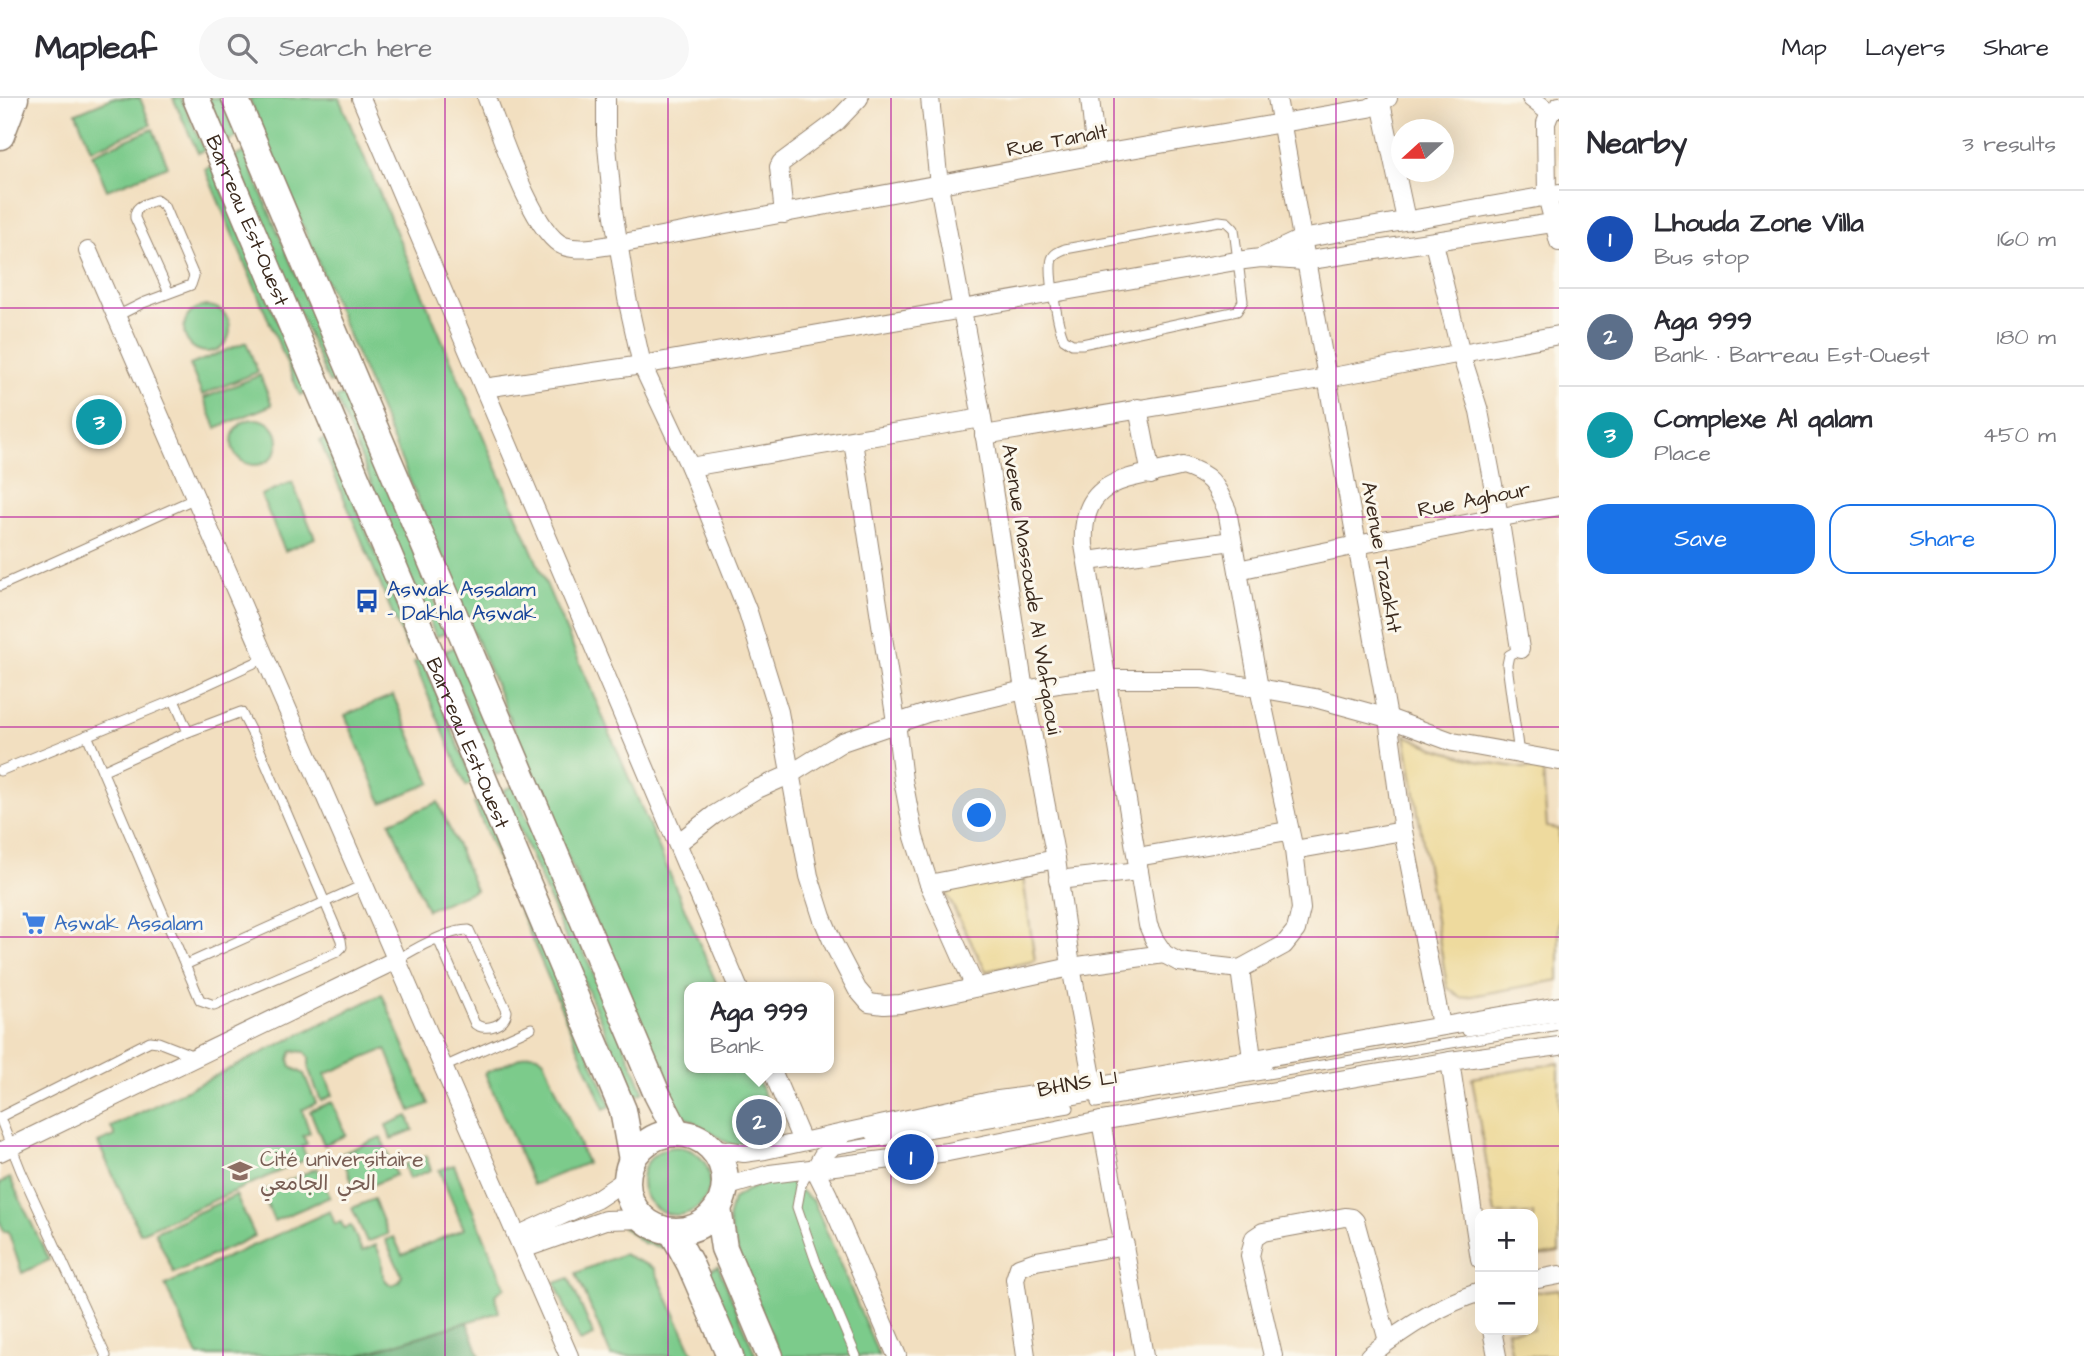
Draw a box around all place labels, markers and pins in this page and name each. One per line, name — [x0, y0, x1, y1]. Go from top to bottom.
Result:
pin: 3 — [76, 396, 122, 448]
place label: Aswak Assalam - Dakhla Aswak — [387, 575, 537, 628]
bus stop icon: Aswak Assalam - Dakhla Aswak — [353, 587, 381, 615]
supermarket icon: Aswak Assalam — [20, 909, 48, 937]
place label: Aswak Assalam — [54, 909, 203, 938]
pin: 2 — [736, 1096, 782, 1148]
pin: 1 — [888, 1131, 934, 1183]
place label: Cité universitaire الحي الجامعي — [260, 1145, 424, 1202]
school or university icon: Cité universitaire الحي الجامعي — [226, 1157, 254, 1185]

